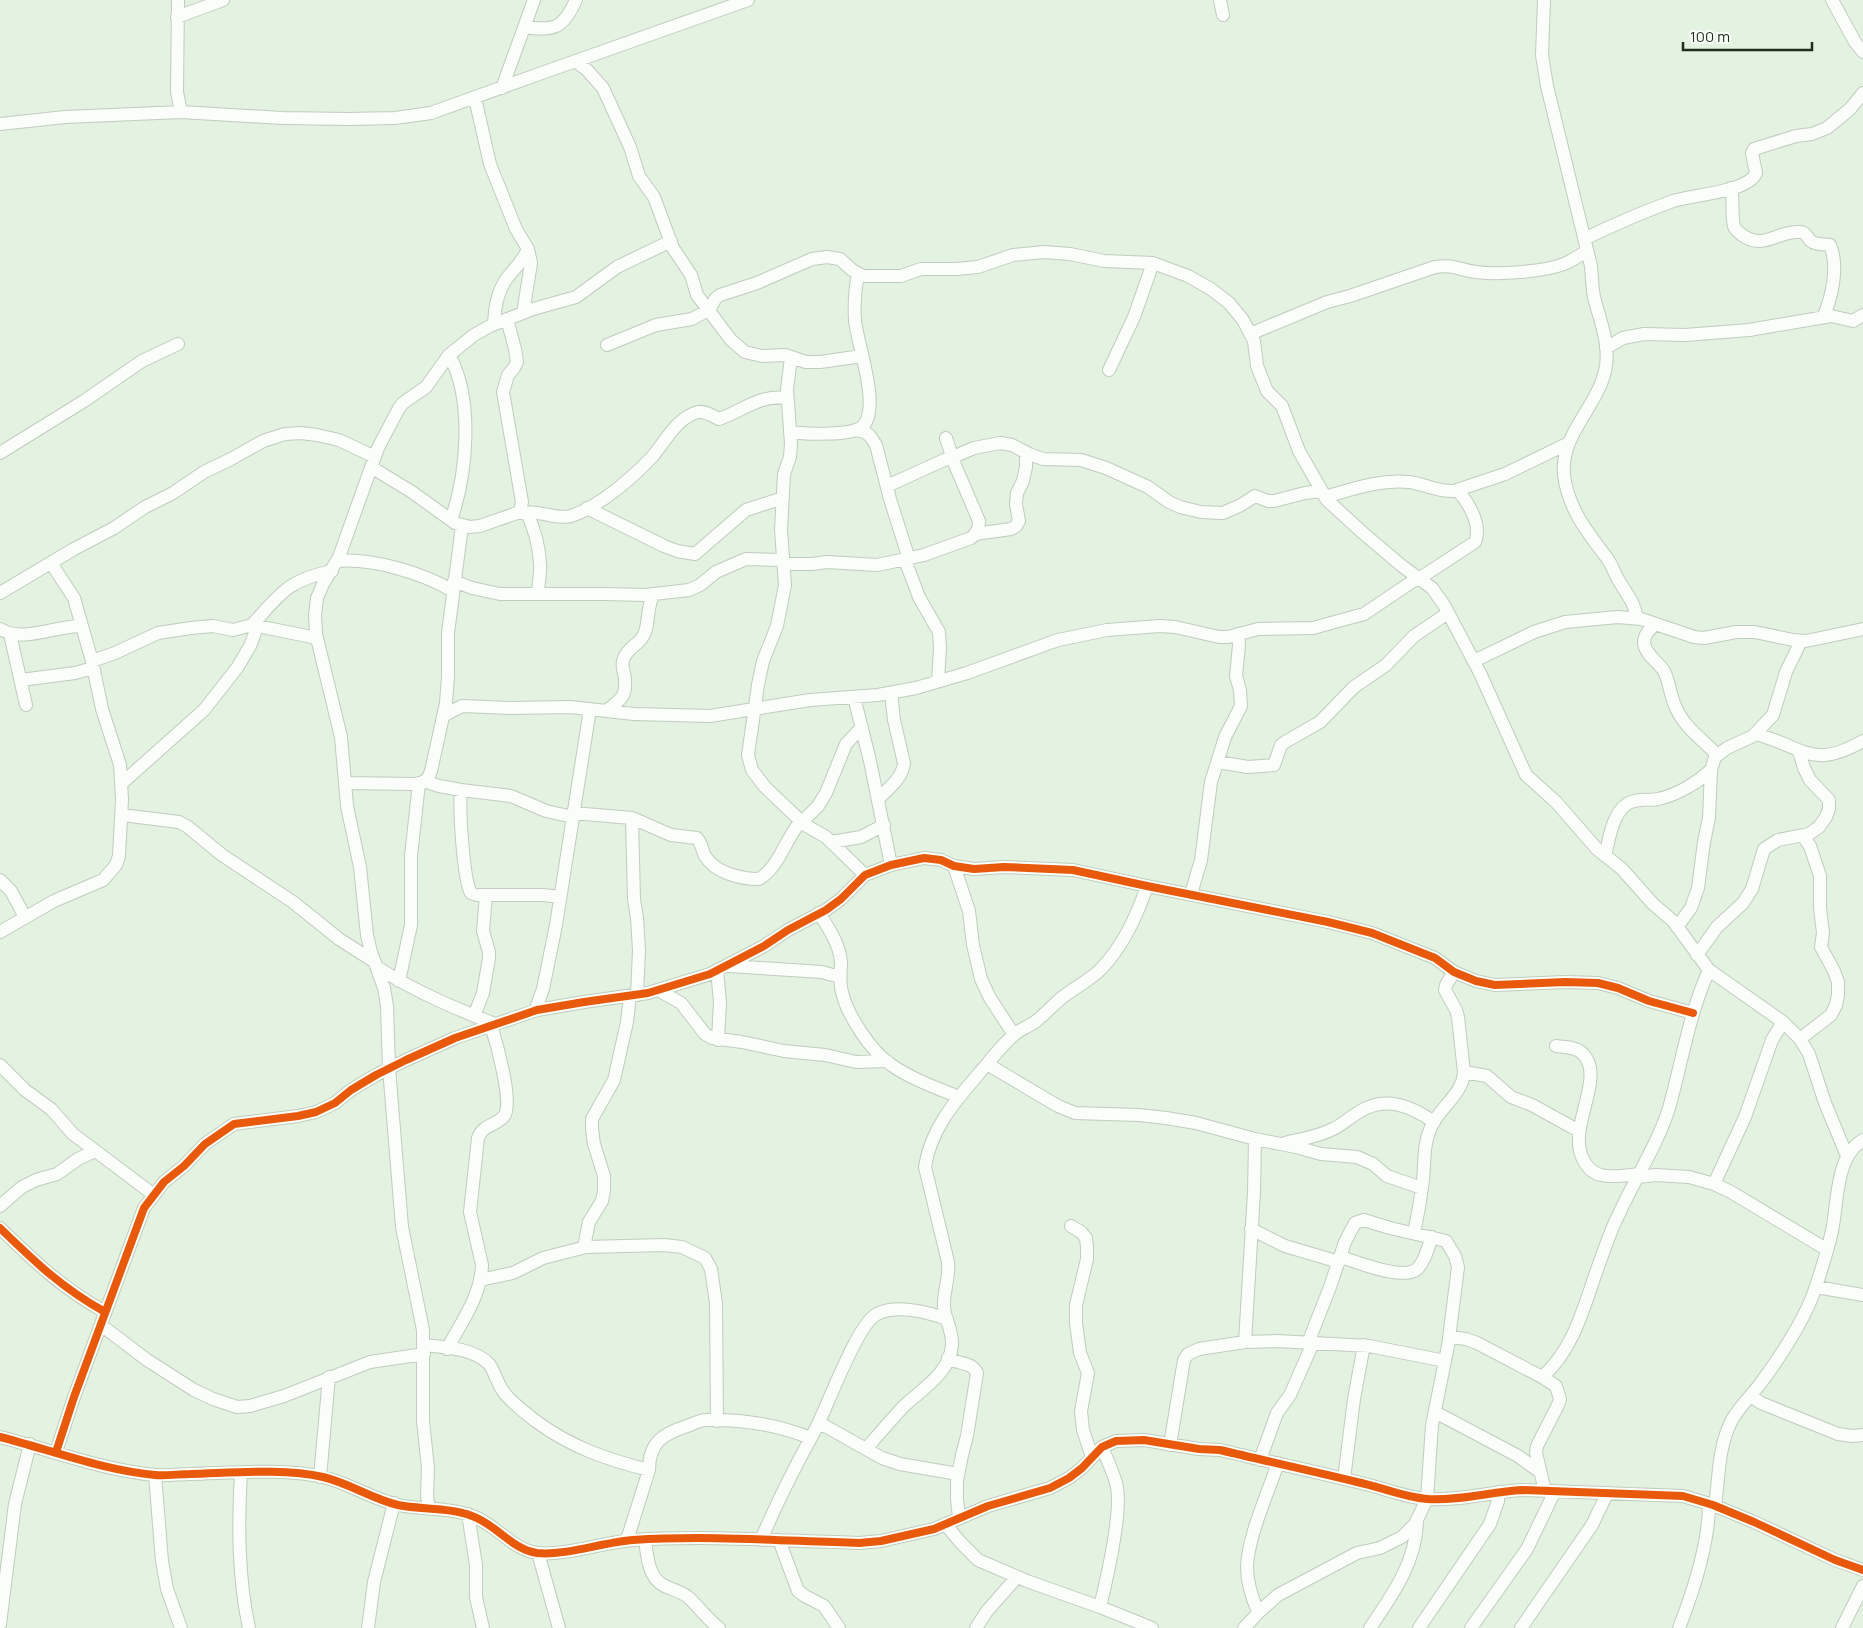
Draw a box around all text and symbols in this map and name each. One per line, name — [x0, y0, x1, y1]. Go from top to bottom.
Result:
scale bar — [1683, 20, 1812, 52]
text: 100 m — [1690, 26, 1730, 47]

